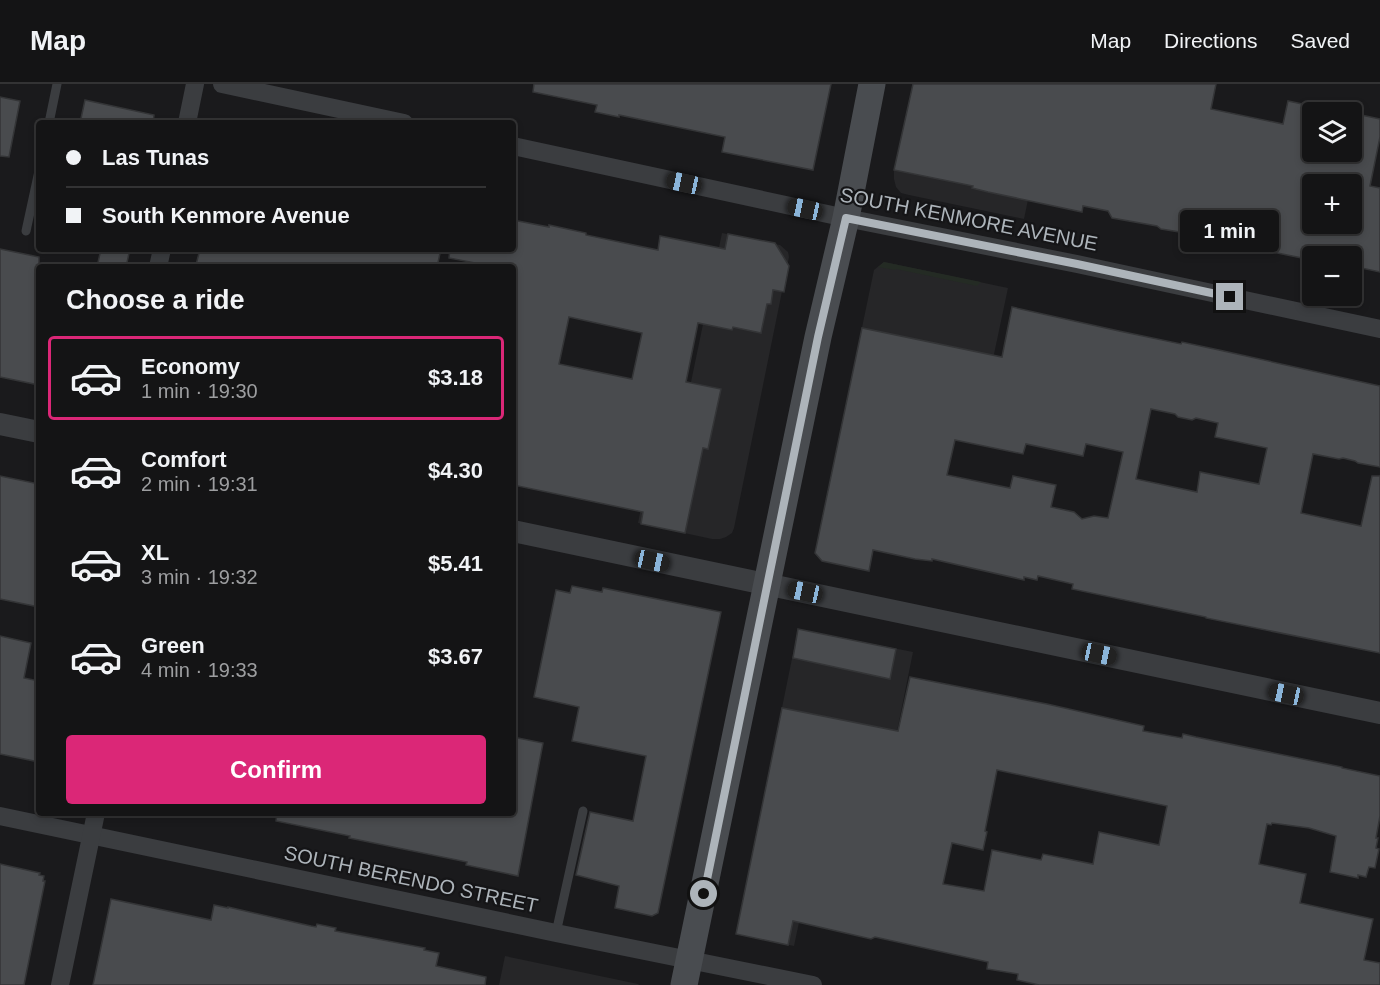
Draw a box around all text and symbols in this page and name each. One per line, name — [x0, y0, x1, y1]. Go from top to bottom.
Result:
text: Map — [30, 25, 86, 56]
text: Map — [1090, 29, 1131, 52]
text: Directions — [1164, 29, 1257, 52]
text: Saved — [1290, 29, 1350, 52]
map controls — [1302, 102, 1362, 306]
button: layers — [1302, 102, 1362, 162]
text: Las Tunas — [102, 145, 209, 170]
car — [665, 170, 703, 196]
button: + — [1302, 174, 1362, 234]
street label: SOUTH KENMORE AVENUE — [838, 183, 1100, 255]
car — [786, 196, 824, 222]
text: South Kenmore Avenue — [102, 203, 350, 228]
callout: 1 min — [1180, 210, 1280, 252]
text: 1 min — [1203, 220, 1256, 242]
button: − — [1302, 246, 1362, 306]
route end — [1216, 283, 1243, 310]
text: Choose a ride — [66, 285, 245, 315]
icon: car — [69, 351, 123, 405]
text: Economy — [141, 354, 240, 379]
text: $3.18 — [428, 365, 483, 390]
text: 1 min · 19:30 — [141, 380, 258, 402]
icon: car — [69, 444, 123, 498]
text: Comfort — [141, 447, 227, 472]
text: $4.30 — [428, 458, 483, 483]
text: 2 min · 19:31 — [141, 473, 258, 495]
icon: car — [69, 537, 123, 591]
text: XL — [141, 540, 169, 565]
car — [633, 548, 671, 574]
text: $5.41 — [428, 551, 483, 576]
text: 3 min · 19:32 — [141, 566, 258, 588]
car — [786, 579, 824, 605]
icon: car — [69, 630, 123, 684]
text: Green — [141, 633, 205, 658]
car — [1080, 641, 1118, 667]
text: $3.67 — [428, 644, 483, 669]
text: 4 min · 19:33 — [141, 659, 258, 681]
car — [1267, 681, 1305, 707]
button: Confirm — [66, 735, 486, 804]
street label: SOUTH BERENDO STREET — [282, 841, 540, 917]
route start — [690, 880, 717, 907]

